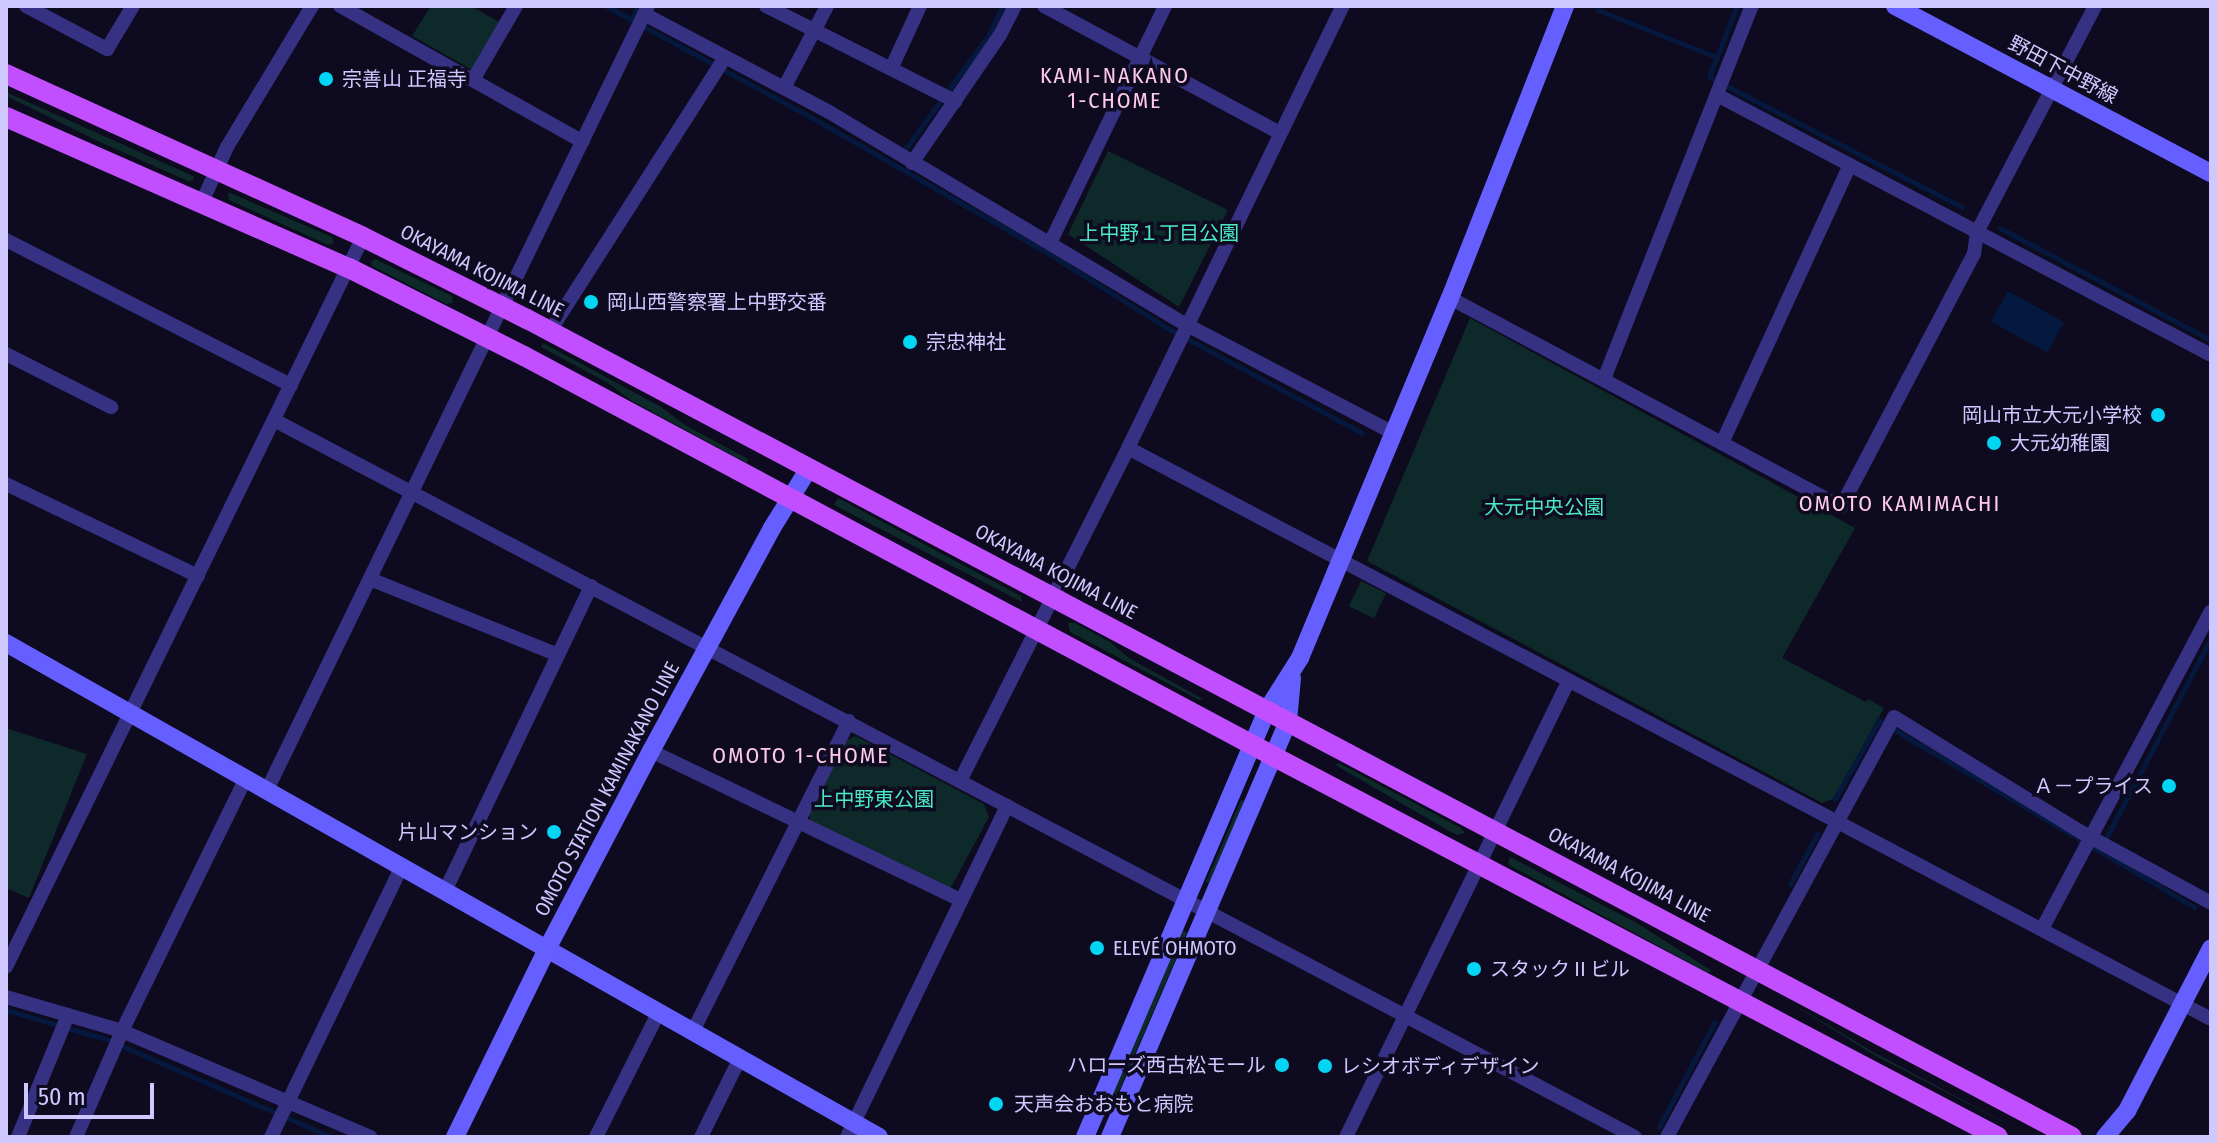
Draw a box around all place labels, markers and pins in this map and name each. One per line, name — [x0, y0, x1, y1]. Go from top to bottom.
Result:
place label: 宗善山 正福寺 — [342, 67, 467, 91]
marker: 宗善山 正福寺 — [317, 70, 335, 88]
place label: 岡山西警察署上中野交番 — [607, 290, 827, 314]
marker: 岡山西警察署上中野交番 — [582, 293, 600, 311]
place label: 宗忠神社 — [926, 330, 1006, 354]
marker: 宗忠神社 — [901, 333, 919, 351]
place label: 岡山市立大元小学校 — [1962, 403, 2142, 427]
marker: 岡山市立大元小学校 — [2149, 406, 2167, 424]
place label: 大元幼稚園 — [2010, 431, 2110, 455]
marker: 大元幼稚園 — [1985, 434, 2003, 452]
place label: Ａ－プライス — [2033, 774, 2153, 798]
marker: Ａ－プライス — [2160, 777, 2178, 795]
place label: 片山マンション — [398, 820, 538, 844]
marker: 片山マンション — [545, 823, 563, 841]
place label: ELEVÉ OHMOTO — [1113, 936, 1237, 960]
marker: ELEVÉ OHMOTO — [1088, 939, 1106, 957]
place label: スタックⅡビル — [1490, 957, 1630, 981]
marker: スタックⅡビル — [1465, 960, 1483, 978]
place label: ハローズ西古松モール — [1066, 1053, 1266, 1077]
place label: レシオボディデザイン — [1341, 1054, 1541, 1078]
marker: ハローズ西古松モール — [1273, 1056, 1291, 1074]
marker: レシオボディデザイン — [1316, 1057, 1334, 1075]
place label: 天声会おおもと病院 — [1014, 1092, 1194, 1116]
marker: 天声会おおもと病院 — [985, 1093, 1007, 1115]

